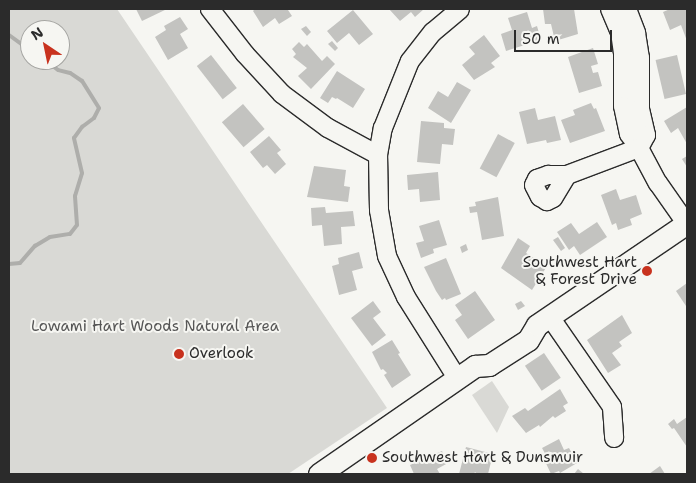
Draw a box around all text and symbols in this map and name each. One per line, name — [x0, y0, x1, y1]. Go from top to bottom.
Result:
north arrow — [20, 20, 70, 70]
scale bar — [516, 20, 614, 52]
text: N — [28, 23, 47, 44]
text: 50 m — [522, 29, 560, 49]
place label: Southwest Hart & Forest Drive — [523, 253, 637, 288]
marker: Southwest Hart & Forest Drive — [641, 265, 653, 277]
park label: Lowami Hart Woods Natural Area — [31, 318, 279, 336]
place label: Overlook — [189, 345, 254, 363]
marker: Overlook — [173, 348, 185, 360]
place label: Southwest Hart & Dunsmuir — [382, 449, 583, 467]
marker: Southwest Hart & Dunsmuir — [366, 452, 378, 464]

